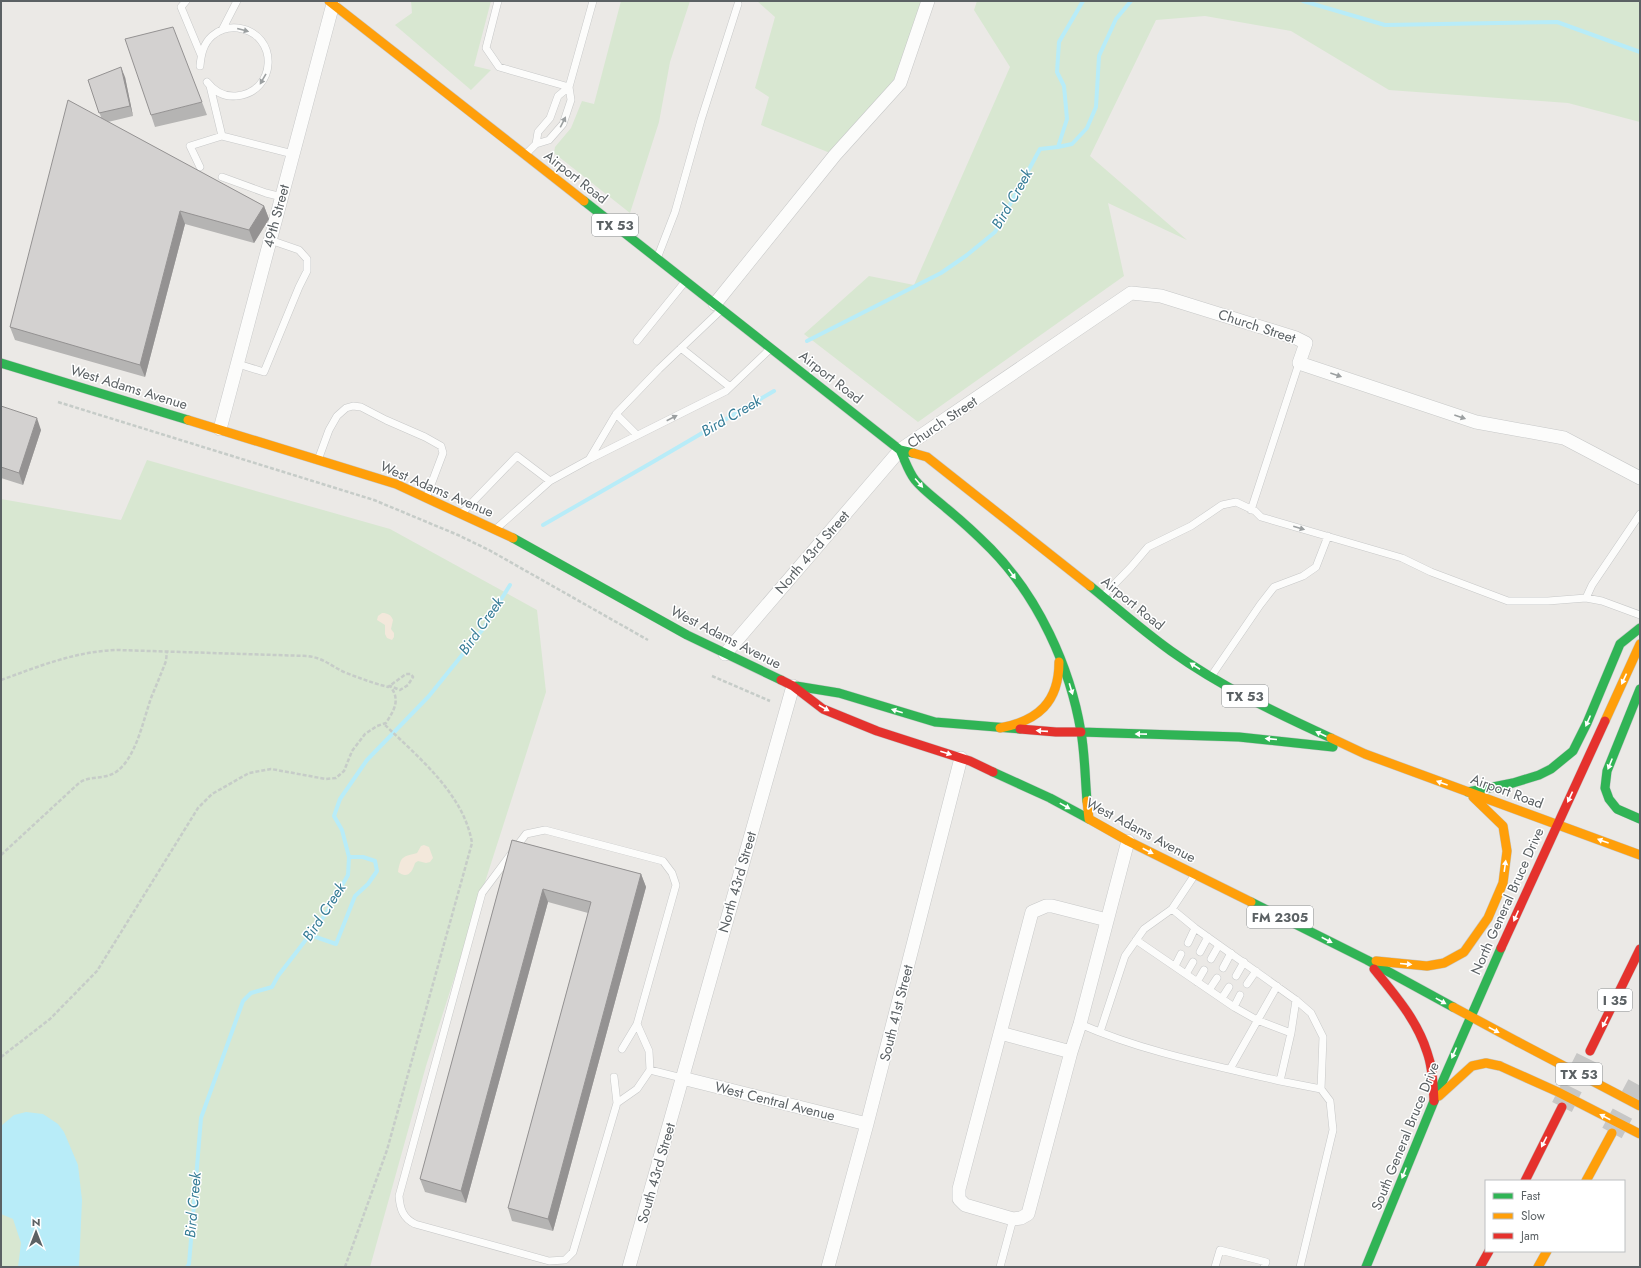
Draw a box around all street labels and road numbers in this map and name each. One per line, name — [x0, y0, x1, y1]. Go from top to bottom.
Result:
street label: Airport Road — [540, 146, 612, 208]
street label: 49th Street — [258, 182, 294, 250]
road number: TX 53 — [592, 214, 638, 236]
street label: Church Street — [1216, 304, 1299, 348]
street label: Airport Road — [795, 346, 867, 408]
street label: West Adams Avenue — [68, 360, 190, 414]
street label: Church Street — [903, 391, 982, 453]
street label: West Adams Avenue — [377, 456, 497, 522]
street label: North 43rd Street — [770, 506, 854, 598]
street label: Airport Road — [1097, 571, 1169, 635]
street label: West Adams Avenue — [667, 601, 785, 673]
road number: TX 53 — [1222, 685, 1268, 707]
street label: Airport Road — [1468, 769, 1546, 813]
street label: West Adams Avenue — [1083, 793, 1199, 867]
street label: North General Bruce Drive — [1466, 824, 1548, 978]
street label: North 43rd Street — [713, 828, 761, 935]
road number: FM 2305 — [1247, 906, 1313, 928]
street label: South 41st Street — [874, 962, 918, 1063]
road number: I 35 — [1598, 989, 1632, 1011]
street label: South General Bruce Drive — [1366, 1059, 1444, 1213]
road number: TX 53 — [1556, 1063, 1602, 1085]
street label: West Central Avenue — [713, 1076, 837, 1126]
street label: South 43rd Street — [632, 1120, 680, 1226]

